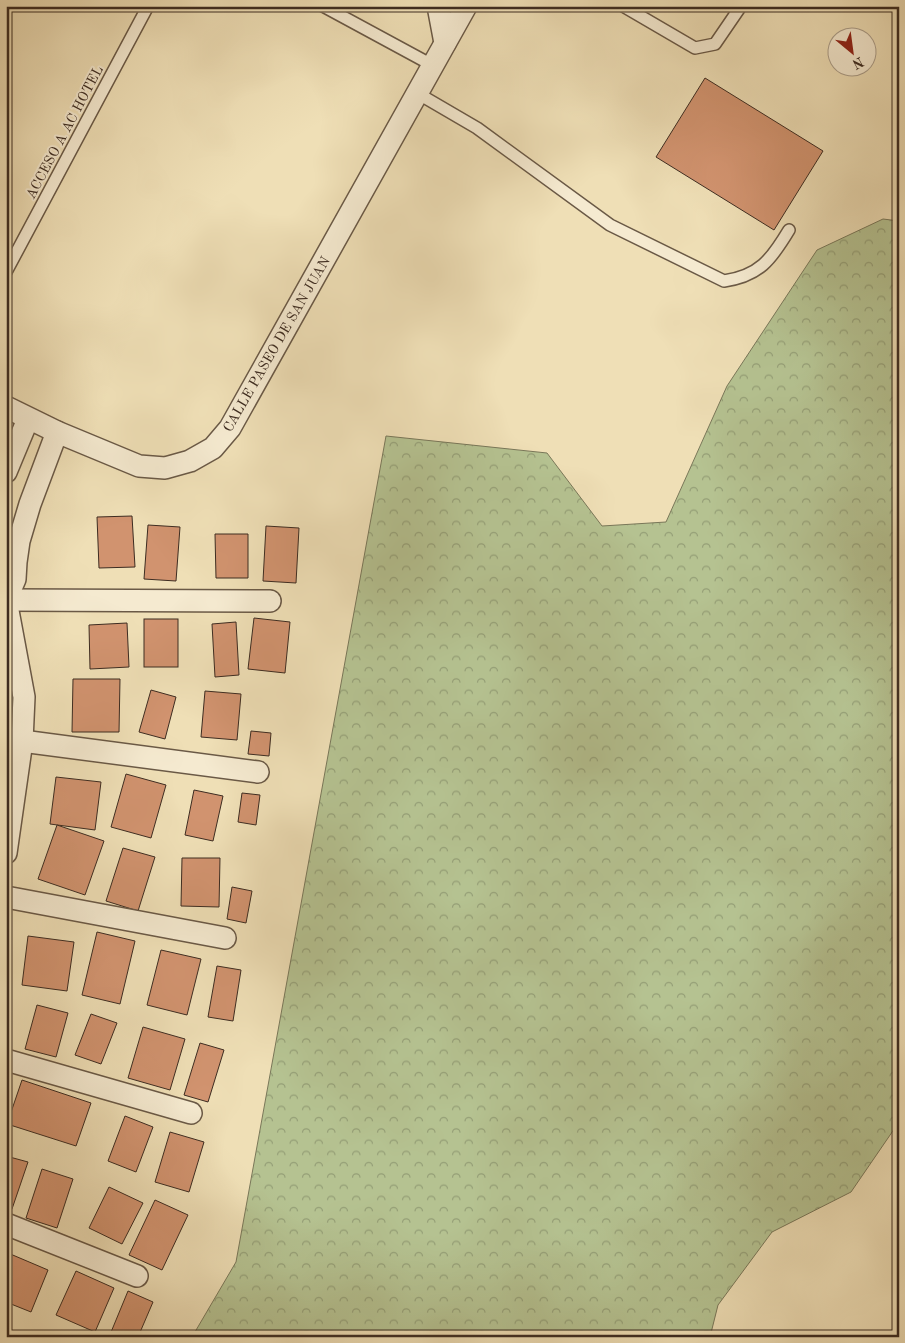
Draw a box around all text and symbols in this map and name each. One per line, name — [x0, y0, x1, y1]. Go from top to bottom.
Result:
north arrow — [828, 28, 878, 78]
text: N — [849, 54, 866, 71]
street label: ACCESO A AC HOTEL — [24, 64, 106, 201]
street label: CALLE PASEO DE SAN JUAN — [221, 254, 333, 435]

